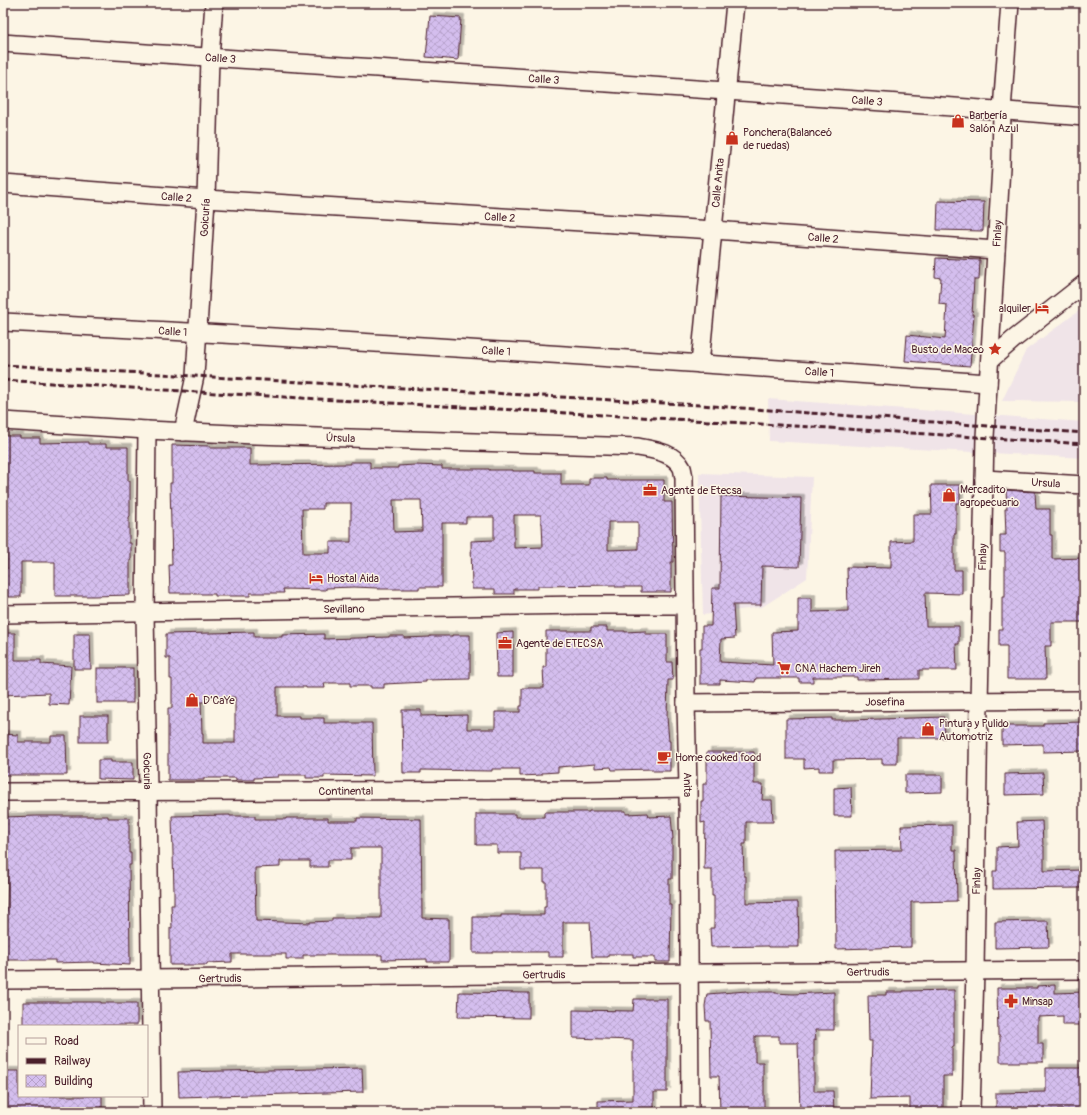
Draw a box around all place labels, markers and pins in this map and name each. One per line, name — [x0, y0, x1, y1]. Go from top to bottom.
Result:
place label: Barbería Salón Azul — [969, 109, 1019, 135]
shop icon: Barbería Salón Azul — [950, 113, 966, 129]
place label: Ponchera(Balanceó de ruedas) — [743, 126, 832, 152]
shop icon: Ponchera(Balanceó de ruedas) — [724, 130, 740, 146]
hotel icon: alquiler — [1034, 300, 1050, 316]
place label: alquiler — [999, 302, 1031, 315]
place icon: Busto de Maceo — [987, 341, 1003, 357]
place label: Busto de Maceo — [911, 343, 984, 356]
office icon: Agente de Etecsa — [642, 482, 658, 498]
place label: Mercadito agropecuario — [960, 483, 1019, 509]
place label: Agente de Etecsa — [661, 484, 742, 497]
shop icon: Mercadito agropecuario — [941, 487, 957, 503]
hotel icon: Hostal Aida — [308, 570, 324, 586]
place label: Hostal Aida — [327, 572, 379, 585]
office icon: Agente de ETECSA — [497, 635, 513, 651]
place label: Agente de ETECSA — [516, 637, 603, 650]
supermarket icon: CNA Hachem Jireh — [776, 660, 792, 676]
place label: CNA Hachem Jireh — [795, 662, 881, 675]
shop icon: D’CaYe — [184, 692, 200, 708]
place label: D’CaYe — [203, 694, 235, 707]
place label: Pintura y Pulido Automotriz — [939, 717, 1009, 743]
shop icon: Pintura y Pulido Automotriz — [920, 721, 936, 737]
cafe icon: Home cooked food — [656, 749, 672, 765]
place label: Home cooked food — [675, 751, 761, 764]
pharmacy icon: Minsap — [1003, 993, 1019, 1009]
place label: Minsap — [1022, 995, 1053, 1008]

